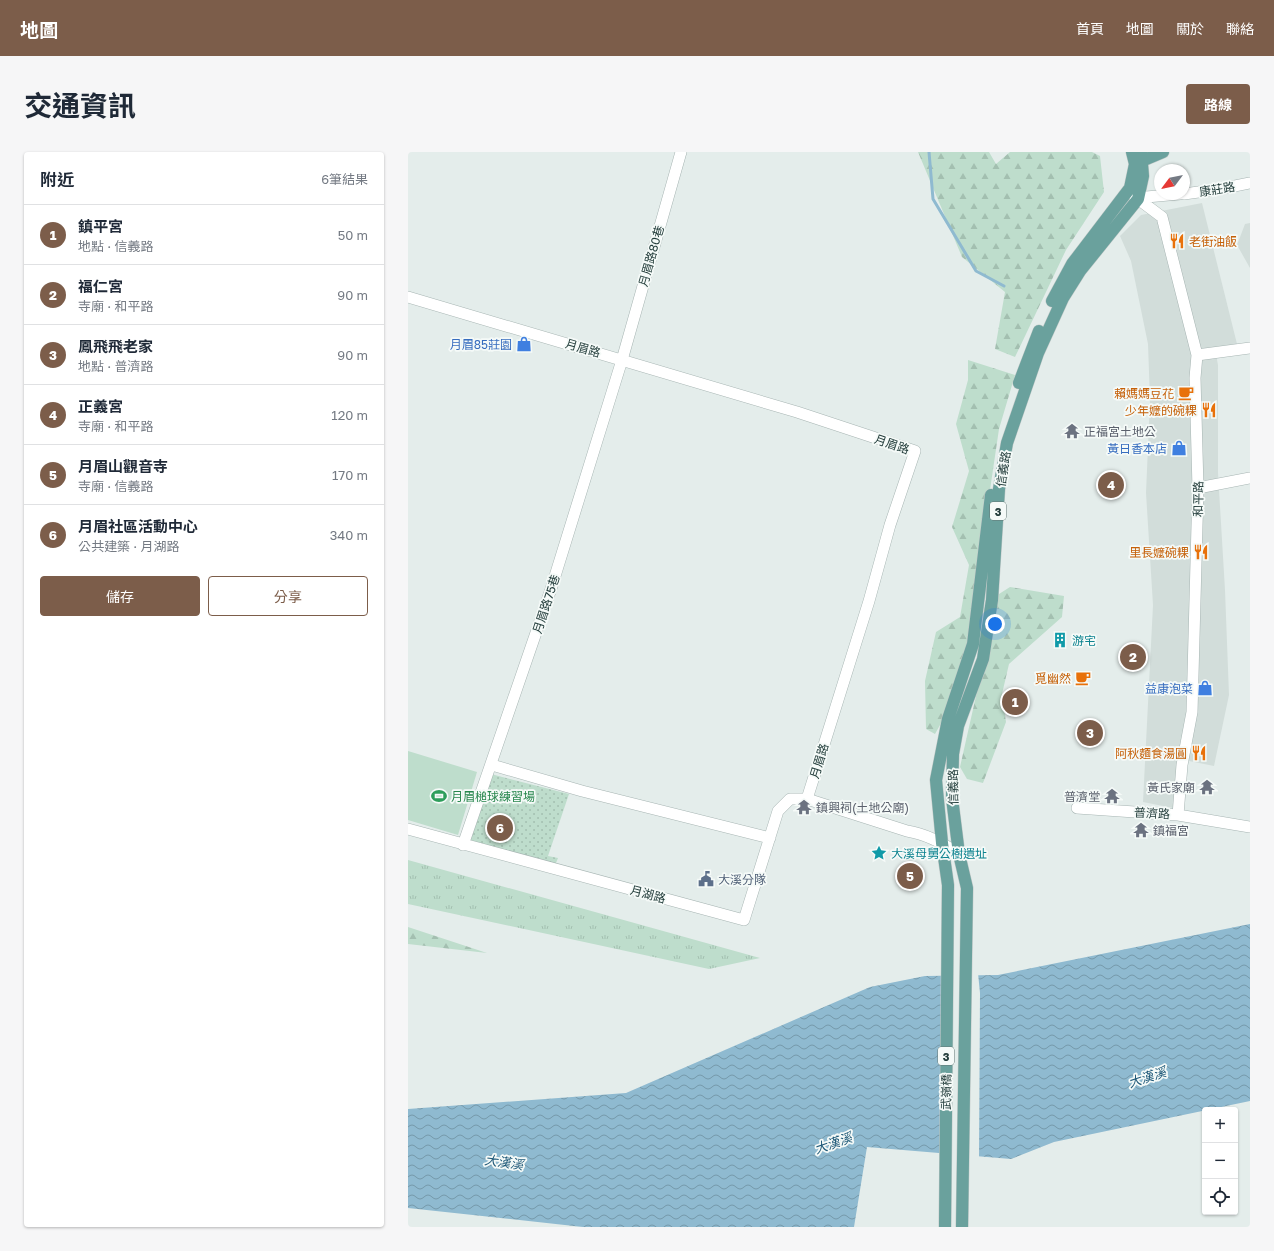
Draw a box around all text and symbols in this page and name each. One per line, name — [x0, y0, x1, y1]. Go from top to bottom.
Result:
text: 地圖 — [20, 18, 58, 41]
text: 首頁 — [1076, 20, 1104, 37]
text: 地圖 — [1126, 20, 1154, 37]
text: 關於 — [1176, 20, 1204, 37]
text: 聯絡 — [1226, 20, 1254, 37]
button: 路線 — [1186, 84, 1250, 124]
text: 交通資訊 — [24, 89, 136, 122]
north arrow — [1154, 164, 1190, 200]
text: 附近 — [40, 169, 74, 190]
text: 6筆結果 — [321, 171, 368, 187]
street label: 康莊路 — [1198, 179, 1236, 199]
text: 鎮平宮 — [78, 217, 123, 235]
street label: 月眉路80巷 — [635, 224, 667, 288]
text: 1 — [50, 227, 56, 243]
text: 50 m — [338, 227, 368, 243]
restaurant icon: 老街油飯 — [1168, 232, 1186, 250]
place label: 老街油飯 — [1189, 234, 1237, 249]
text: 地點 · 信義路 — [78, 238, 153, 254]
text: 福仁宮 — [78, 277, 123, 295]
text: 2 — [49, 287, 57, 303]
text: 90 m — [337, 287, 368, 303]
text: 寺廟 · 和平路 — [78, 298, 153, 314]
shop icon: 月眉85莊園 — [515, 335, 533, 353]
street label: 月眉路 — [564, 336, 602, 360]
text: 鳳飛飛老家 — [78, 337, 153, 355]
place label: 月眉85莊園 — [450, 337, 512, 352]
text: 3 — [49, 347, 57, 363]
text: 90 m — [337, 347, 368, 363]
text: 地點 · 普濟路 — [78, 358, 153, 374]
cafe icon: 賴媽媽豆花 — [1177, 384, 1195, 402]
place label: 賴媽媽豆花 — [1114, 386, 1174, 401]
text: 正義宮 — [78, 397, 123, 415]
restaurant icon: 少年嬤的碗粿 — [1200, 401, 1218, 419]
place label: 少年嬤的碗粿 — [1125, 403, 1197, 418]
text: 4 — [49, 407, 57, 423]
text: 120 m — [331, 407, 368, 423]
text: 寺廟 · 和平路 — [78, 418, 153, 434]
temple icon: 正福宮土地公 — [1063, 422, 1081, 440]
place label: 正福宮土地公 — [1084, 424, 1156, 439]
street label: 月眉路 — [873, 431, 911, 457]
shop icon: 黃日香本店 — [1170, 439, 1188, 457]
place label: 黃日香本店 — [1107, 441, 1167, 456]
street label: 信義路 — [993, 450, 1013, 488]
text: 月眉山觀音寺 — [78, 457, 168, 475]
text: 5 — [49, 467, 57, 483]
text: 170 m — [332, 467, 368, 483]
pin: 4 — [1098, 470, 1124, 500]
text: 寺廟 · 信義路 — [78, 478, 153, 494]
street label: 和平路 — [1190, 481, 1206, 517]
road number: 3 — [990, 502, 1006, 520]
text: 月眉社區活動中心 — [78, 517, 198, 535]
text: 6 — [49, 527, 57, 543]
text: 340 m — [330, 527, 368, 543]
text: 公共建築 · 月湖路 — [78, 538, 179, 554]
restaurant icon: 里長嬤碗粿 — [1192, 543, 1210, 561]
place label: 里長嬤碗粿 — [1129, 545, 1189, 560]
street label: 月眉路75巷 — [529, 573, 563, 635]
button: 儲存 — [40, 576, 200, 616]
button: 分享 — [208, 576, 368, 616]
your location — [985, 614, 1005, 634]
building icon: 游宅 — [1051, 631, 1069, 649]
place label: 游宅 — [1072, 633, 1096, 648]
pin: 2 — [1120, 642, 1146, 672]
cafe icon: 覓幽然 — [1074, 669, 1092, 687]
place label: 覓幽然 — [1035, 671, 1071, 686]
shop icon: 益康泡菜 — [1196, 679, 1214, 697]
place label: 益康泡菜 — [1145, 681, 1193, 696]
pin: 1 — [1002, 687, 1028, 717]
pin: 3 — [1077, 718, 1103, 748]
street label: 月眉路 — [807, 742, 831, 780]
restaurant icon: 阿秋麵食湯圓 — [1190, 744, 1208, 762]
place label: 阿秋麵食湯圓 — [1115, 746, 1187, 761]
street label: 信義路 — [945, 769, 961, 805]
temple icon: 黃氏家廟 — [1198, 778, 1216, 796]
place label: 黃氏家廟 — [1147, 780, 1195, 795]
sports icon: 月眉槌球練習場 — [430, 787, 448, 805]
temple icon: 普濟堂 — [1103, 787, 1121, 805]
place label: 月眉槌球練習場 — [451, 789, 535, 804]
place label: 普濟堂 — [1064, 789, 1100, 804]
temple icon: 鎮興祠(土地公廟) — [795, 798, 813, 816]
place label: 鎮興祠(土地公廟) — [816, 800, 909, 815]
street label: 普濟路 — [1134, 805, 1170, 821]
pin: 6 — [487, 813, 513, 843]
temple icon: 鎮福宮 — [1132, 821, 1150, 839]
place label: 鎮福宮 — [1153, 823, 1189, 838]
place icon: 大溪母舅公樹遺址 — [870, 844, 888, 862]
place label: 大溪母舅公樹遺址 — [891, 846, 987, 861]
pin: 5 — [897, 861, 923, 891]
public building icon: 大溪分隊 — [697, 870, 715, 888]
place label: 大溪分隊 — [718, 872, 766, 887]
street label: 月湖路 — [629, 882, 667, 906]
road number: 3 — [938, 1047, 954, 1065]
water label: 大漢溪 — [1126, 1063, 1170, 1091]
street label: 武嶺橋 — [938, 1074, 954, 1110]
map controls — [1202, 1107, 1238, 1215]
button: + — [1202, 1107, 1238, 1143]
water label: 大漢溪 — [812, 1128, 856, 1157]
button: − — [1202, 1143, 1238, 1179]
water label: 大漢溪 — [484, 1151, 526, 1173]
button: locate — [1202, 1179, 1238, 1215]

